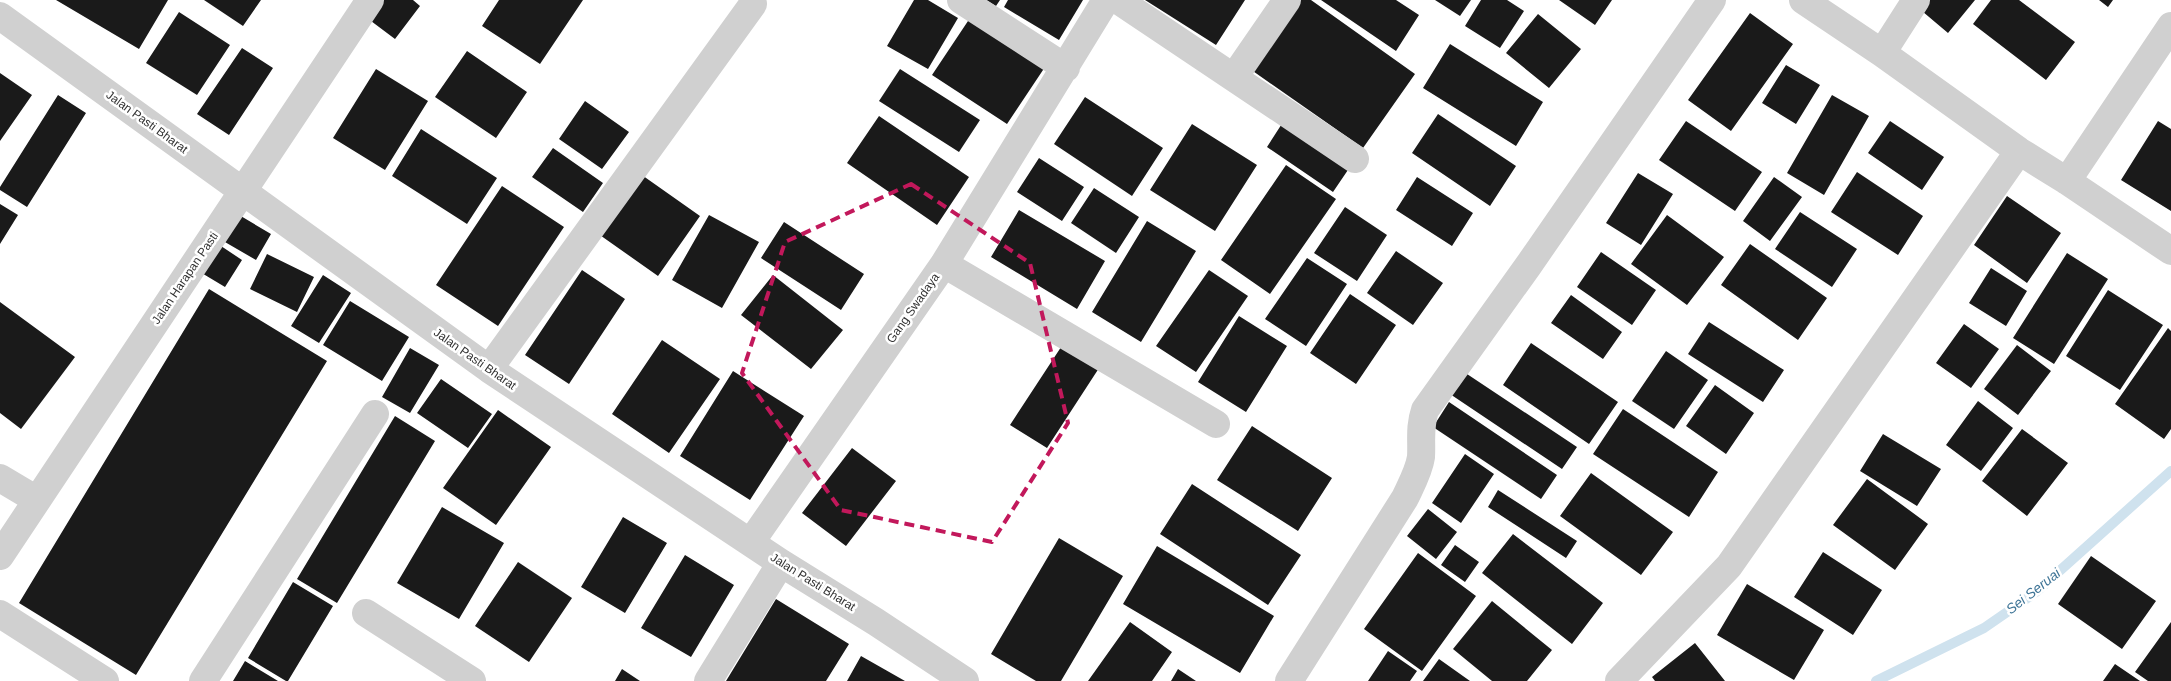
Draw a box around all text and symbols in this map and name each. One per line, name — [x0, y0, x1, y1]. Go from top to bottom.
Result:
street label: Jalan Pasti Bharat — [103, 88, 191, 157]
street label: Jalan Harapan Pasti — [149, 229, 221, 327]
street label: Gang Swadaya — [884, 270, 942, 346]
street label: Jalan Pasti Bharat — [431, 325, 519, 393]
street label: Jalan Pasti Bharat — [768, 550, 859, 614]
water label: Sei Seruai — [2003, 564, 2064, 617]

